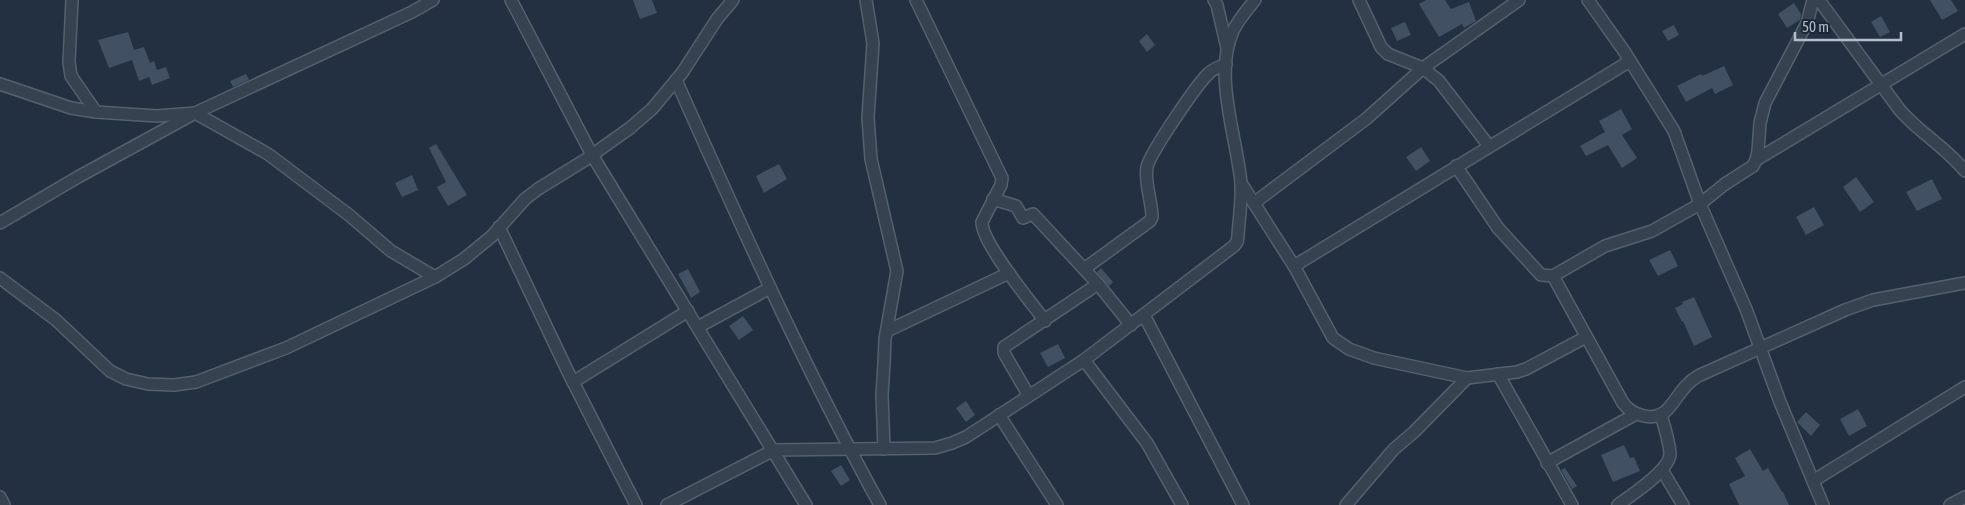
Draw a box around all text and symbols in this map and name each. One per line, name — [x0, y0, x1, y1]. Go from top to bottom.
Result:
scale bar — [1795, 10, 1901, 42]
text: 50 m — [1802, 18, 1829, 35]

